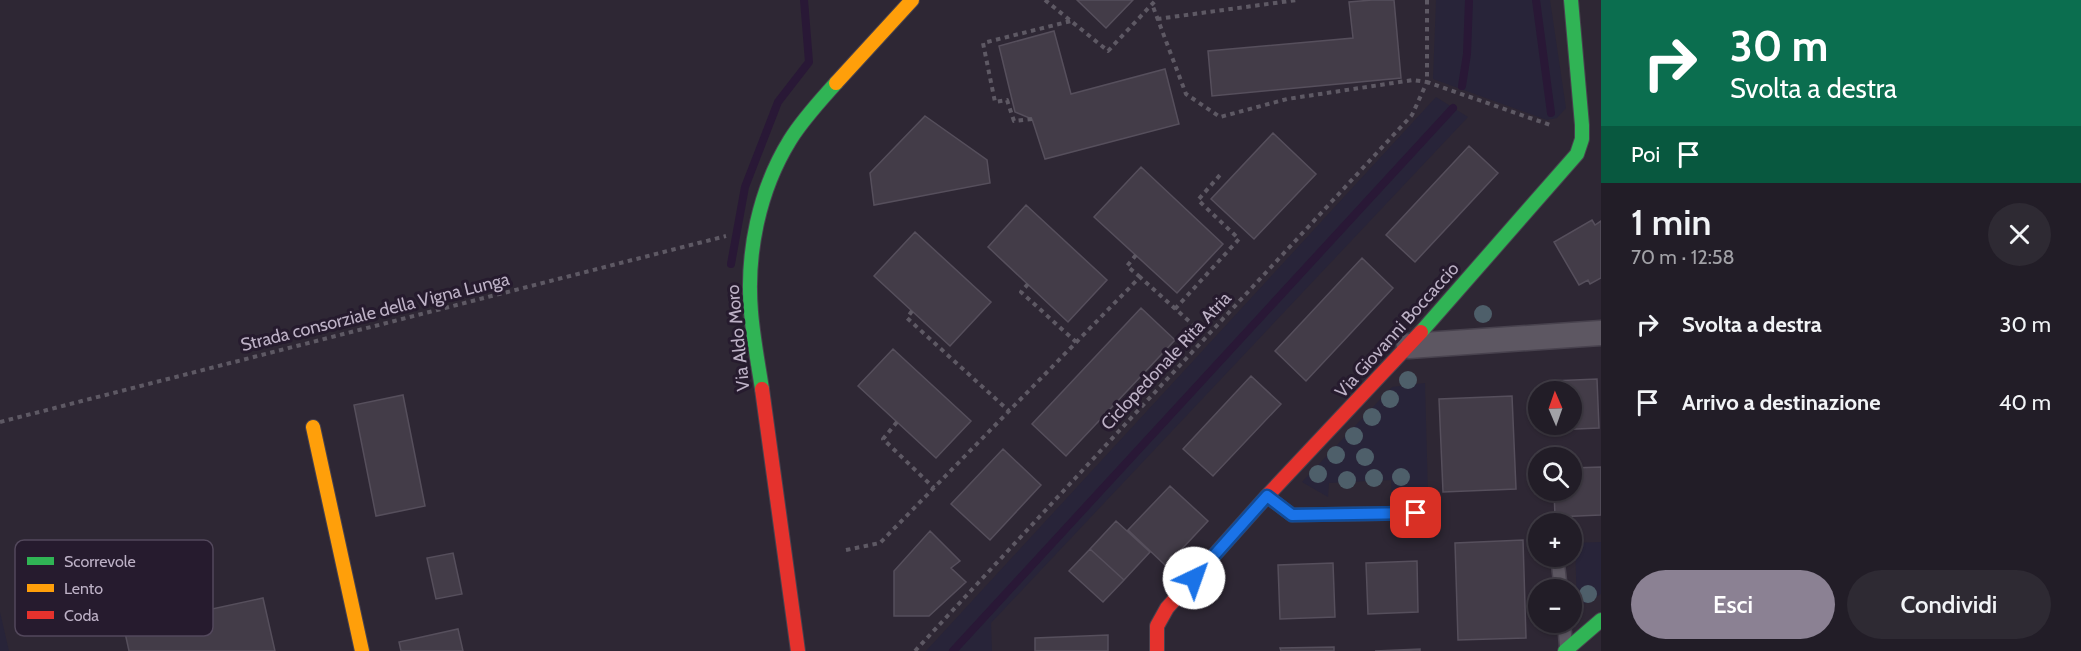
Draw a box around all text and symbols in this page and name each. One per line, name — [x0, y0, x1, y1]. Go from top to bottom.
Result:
text: 30 m — [1730, 20, 1828, 72]
icon: right — [1631, 24, 1709, 102]
text: Svolta a destra — [1730, 72, 1897, 105]
icon: arrive — [1672, 138, 1705, 171]
text: Poi — [1631, 141, 1660, 168]
text: 1 min — [1631, 200, 1711, 244]
button: close — [1988, 203, 2051, 266]
text: 70 m · 12:58 — [1631, 245, 1735, 269]
street label: Via Giovanni Boccaccio — [1330, 258, 1464, 402]
street label: Strada consorziale della Vigna Lunga — [238, 268, 512, 356]
street label: Via Aldo Moro — [721, 284, 755, 392]
street label: Ciclopedonale Rita Atria — [1096, 287, 1236, 435]
icon: right — [1631, 308, 1664, 341]
text: Svolta a destra — [1682, 311, 1822, 338]
text: 30 m — [1999, 311, 2051, 338]
north arrow — [1528, 381, 1582, 435]
map controls — [1528, 381, 1582, 633]
icon: arrive — [1631, 386, 1664, 419]
text: Arrivo a destinazione — [1682, 389, 1880, 416]
text: 40 m — [1999, 389, 2051, 416]
button: search — [1528, 447, 1582, 501]
pin — [1390, 487, 1441, 538]
icon: arrive — [1399, 496, 1432, 529]
button: + — [1528, 513, 1582, 567]
legend — [15, 540, 213, 636]
position arrow — [1162, 546, 1226, 610]
text: Scorrevole — [64, 552, 136, 571]
button: Esci — [1631, 570, 1835, 639]
button: Condividi — [1847, 570, 2051, 639]
text: Lento — [64, 579, 103, 598]
button: − — [1528, 579, 1582, 633]
text: Coda — [64, 606, 99, 625]

